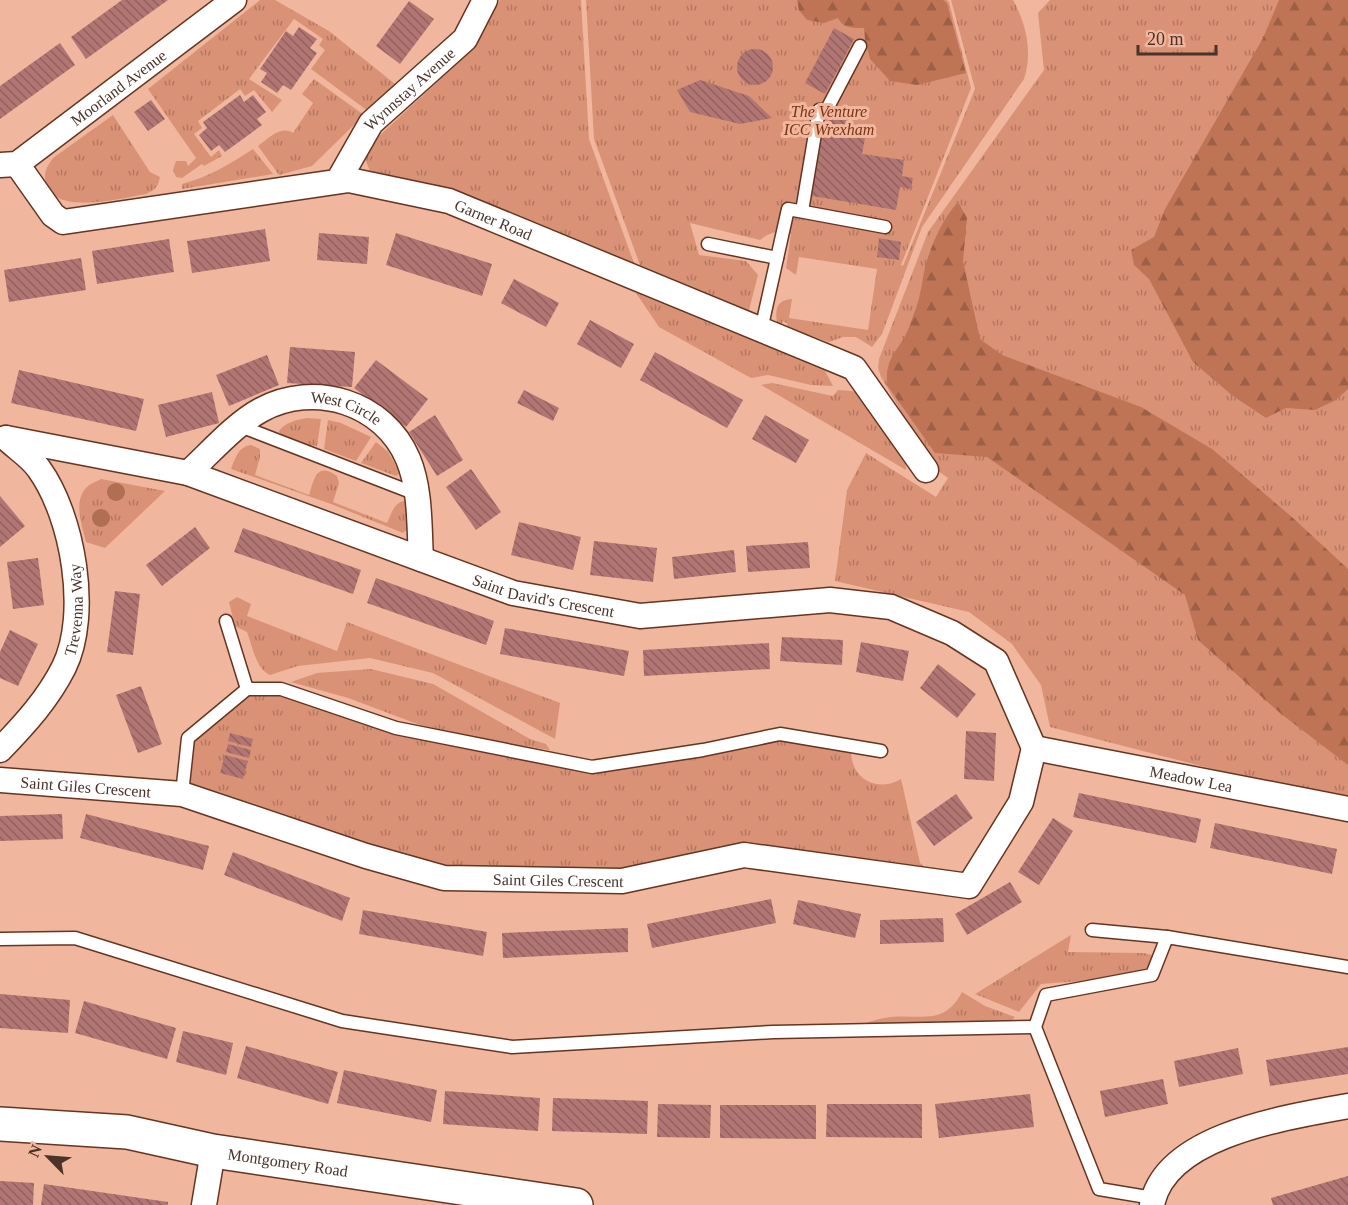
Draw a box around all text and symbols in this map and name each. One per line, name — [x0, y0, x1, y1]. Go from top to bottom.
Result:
scale bar — [1138, 18, 1216, 56]
text: 20 m — [1147, 29, 1184, 49]
street label: Wynnstay Avenue — [361, 44, 458, 134]
street label: Moorland Avenue — [68, 46, 170, 129]
park label: The Venture ICC Wrexham — [783, 103, 874, 138]
street label: Garner Road — [452, 196, 535, 243]
street label: West Circle — [310, 389, 385, 428]
street label: Trevenna Way — [61, 563, 86, 658]
street label: Saint David's Crescent — [470, 571, 616, 620]
street label: Meadow Lea — [1148, 763, 1234, 795]
street label: Saint Giles Crescent — [20, 774, 152, 801]
street label: Saint Giles Crescent — [493, 871, 624, 890]
north arrow — [18, 1127, 78, 1187]
text: N — [25, 1142, 45, 1160]
street label: Montgomery Road — [227, 1145, 349, 1180]

